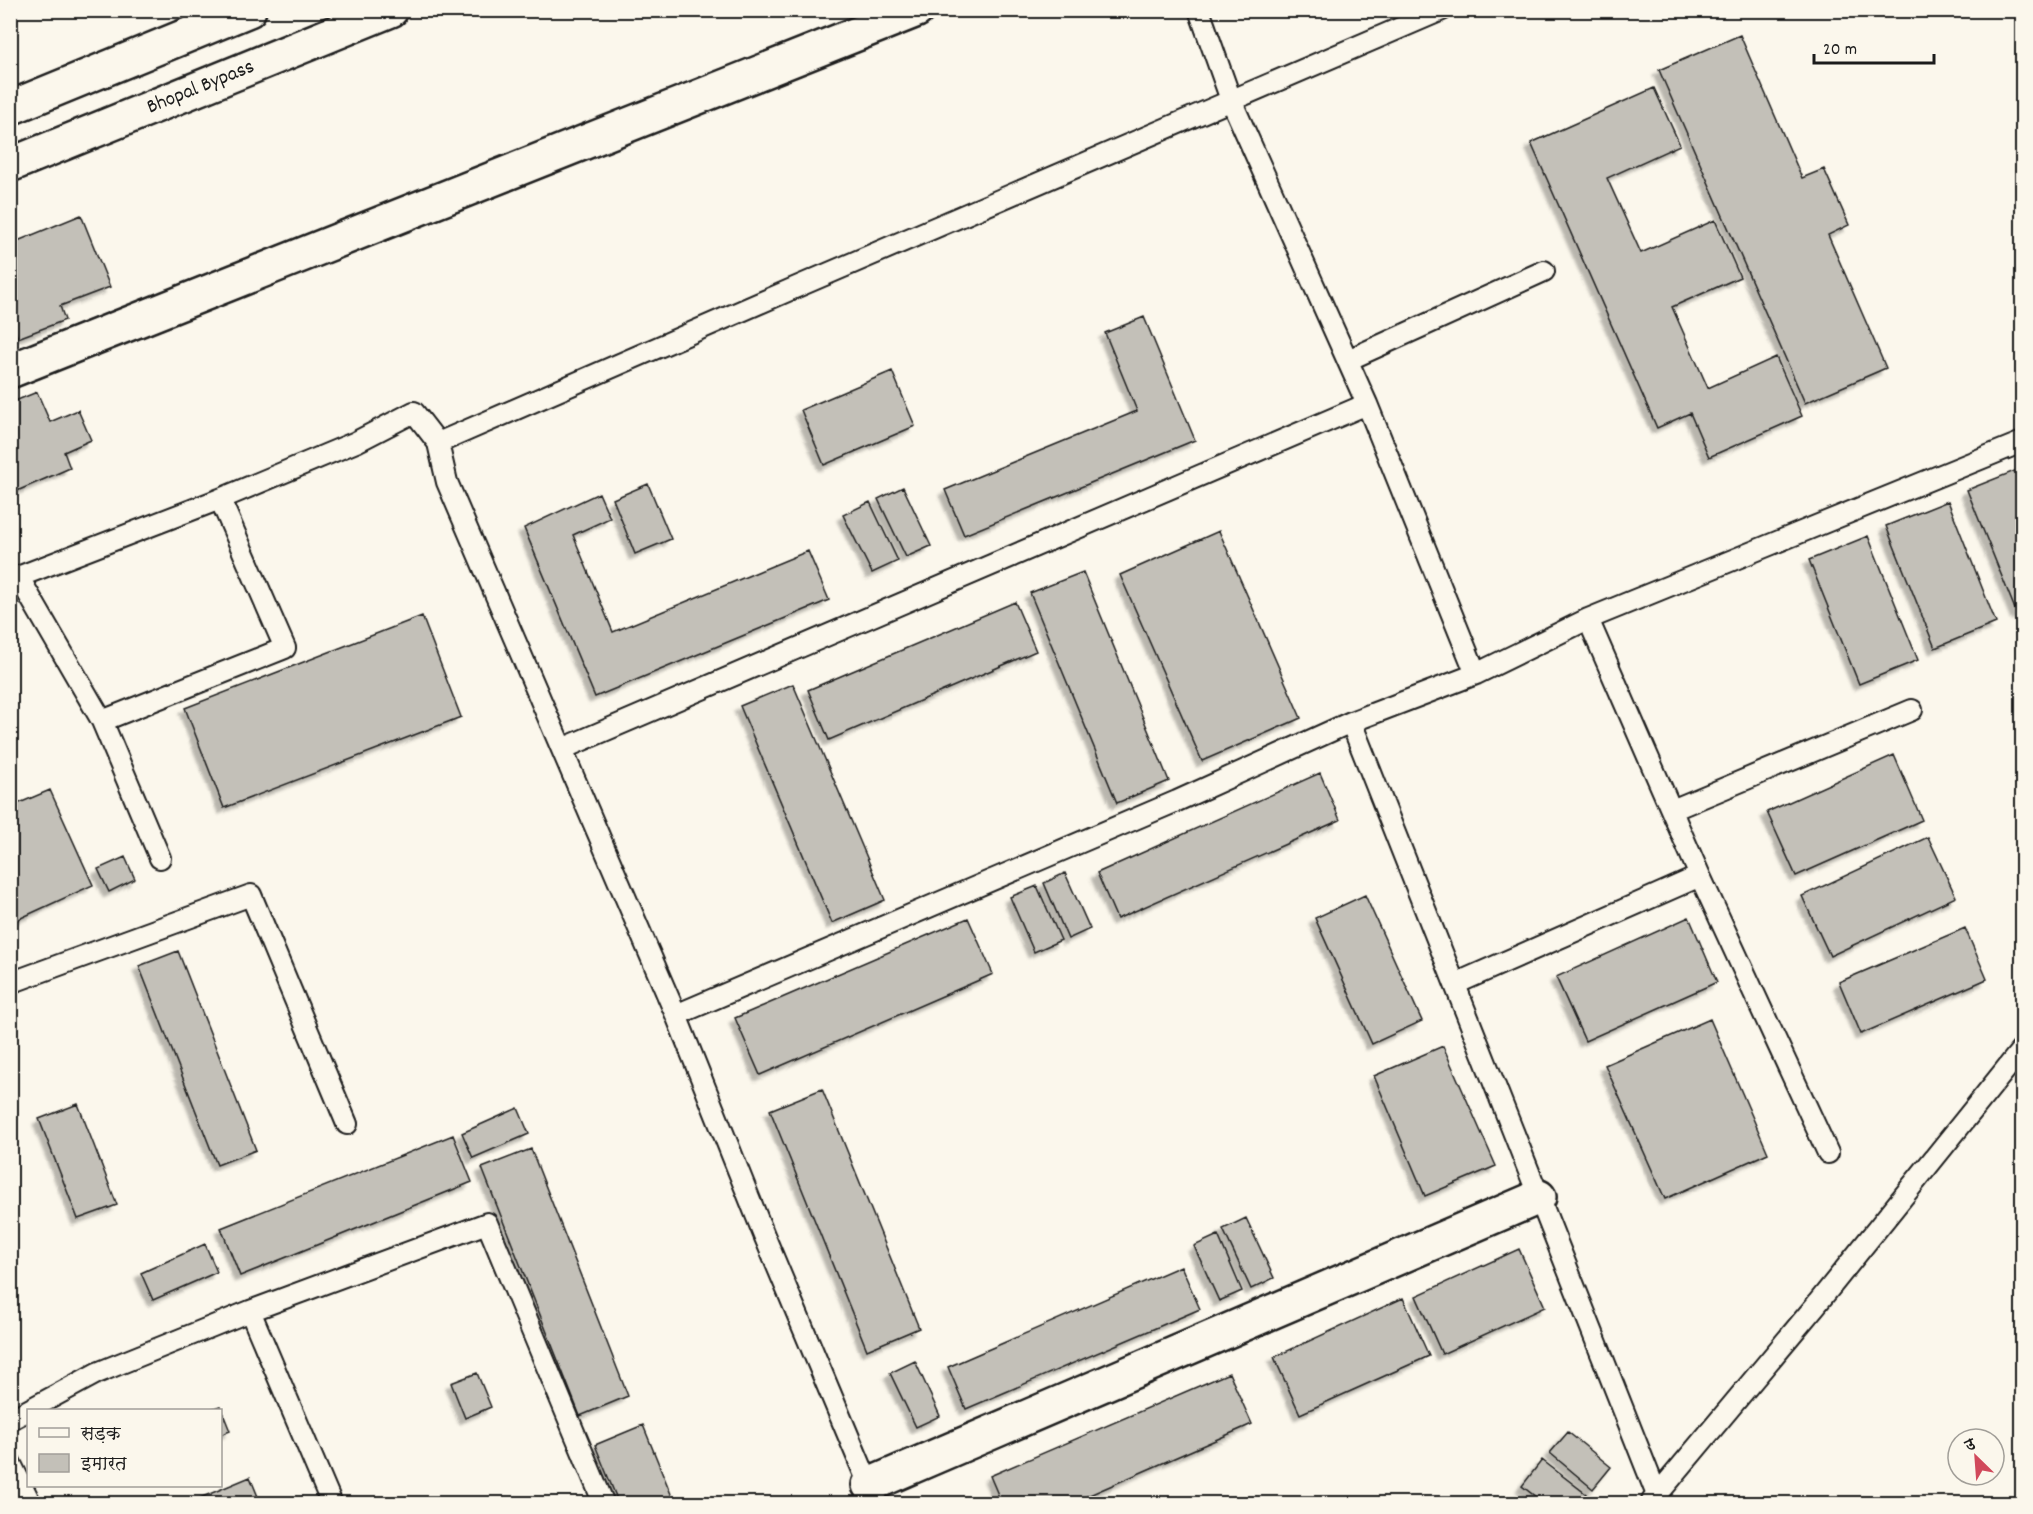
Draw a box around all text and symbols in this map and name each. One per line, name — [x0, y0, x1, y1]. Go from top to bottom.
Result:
scale bar — [1814, 27, 1934, 65]
text: 20 m — [1823, 38, 1857, 63]
street label: Bhopal Bypass — [143, 53, 259, 123]
legend — [27, 1409, 222, 1487]
text: सड़क — [80, 1423, 122, 1448]
north arrow — [1946, 1427, 2006, 1487]
text: उ — [1961, 1433, 1981, 1458]
text: इमारत — [80, 1453, 127, 1478]

